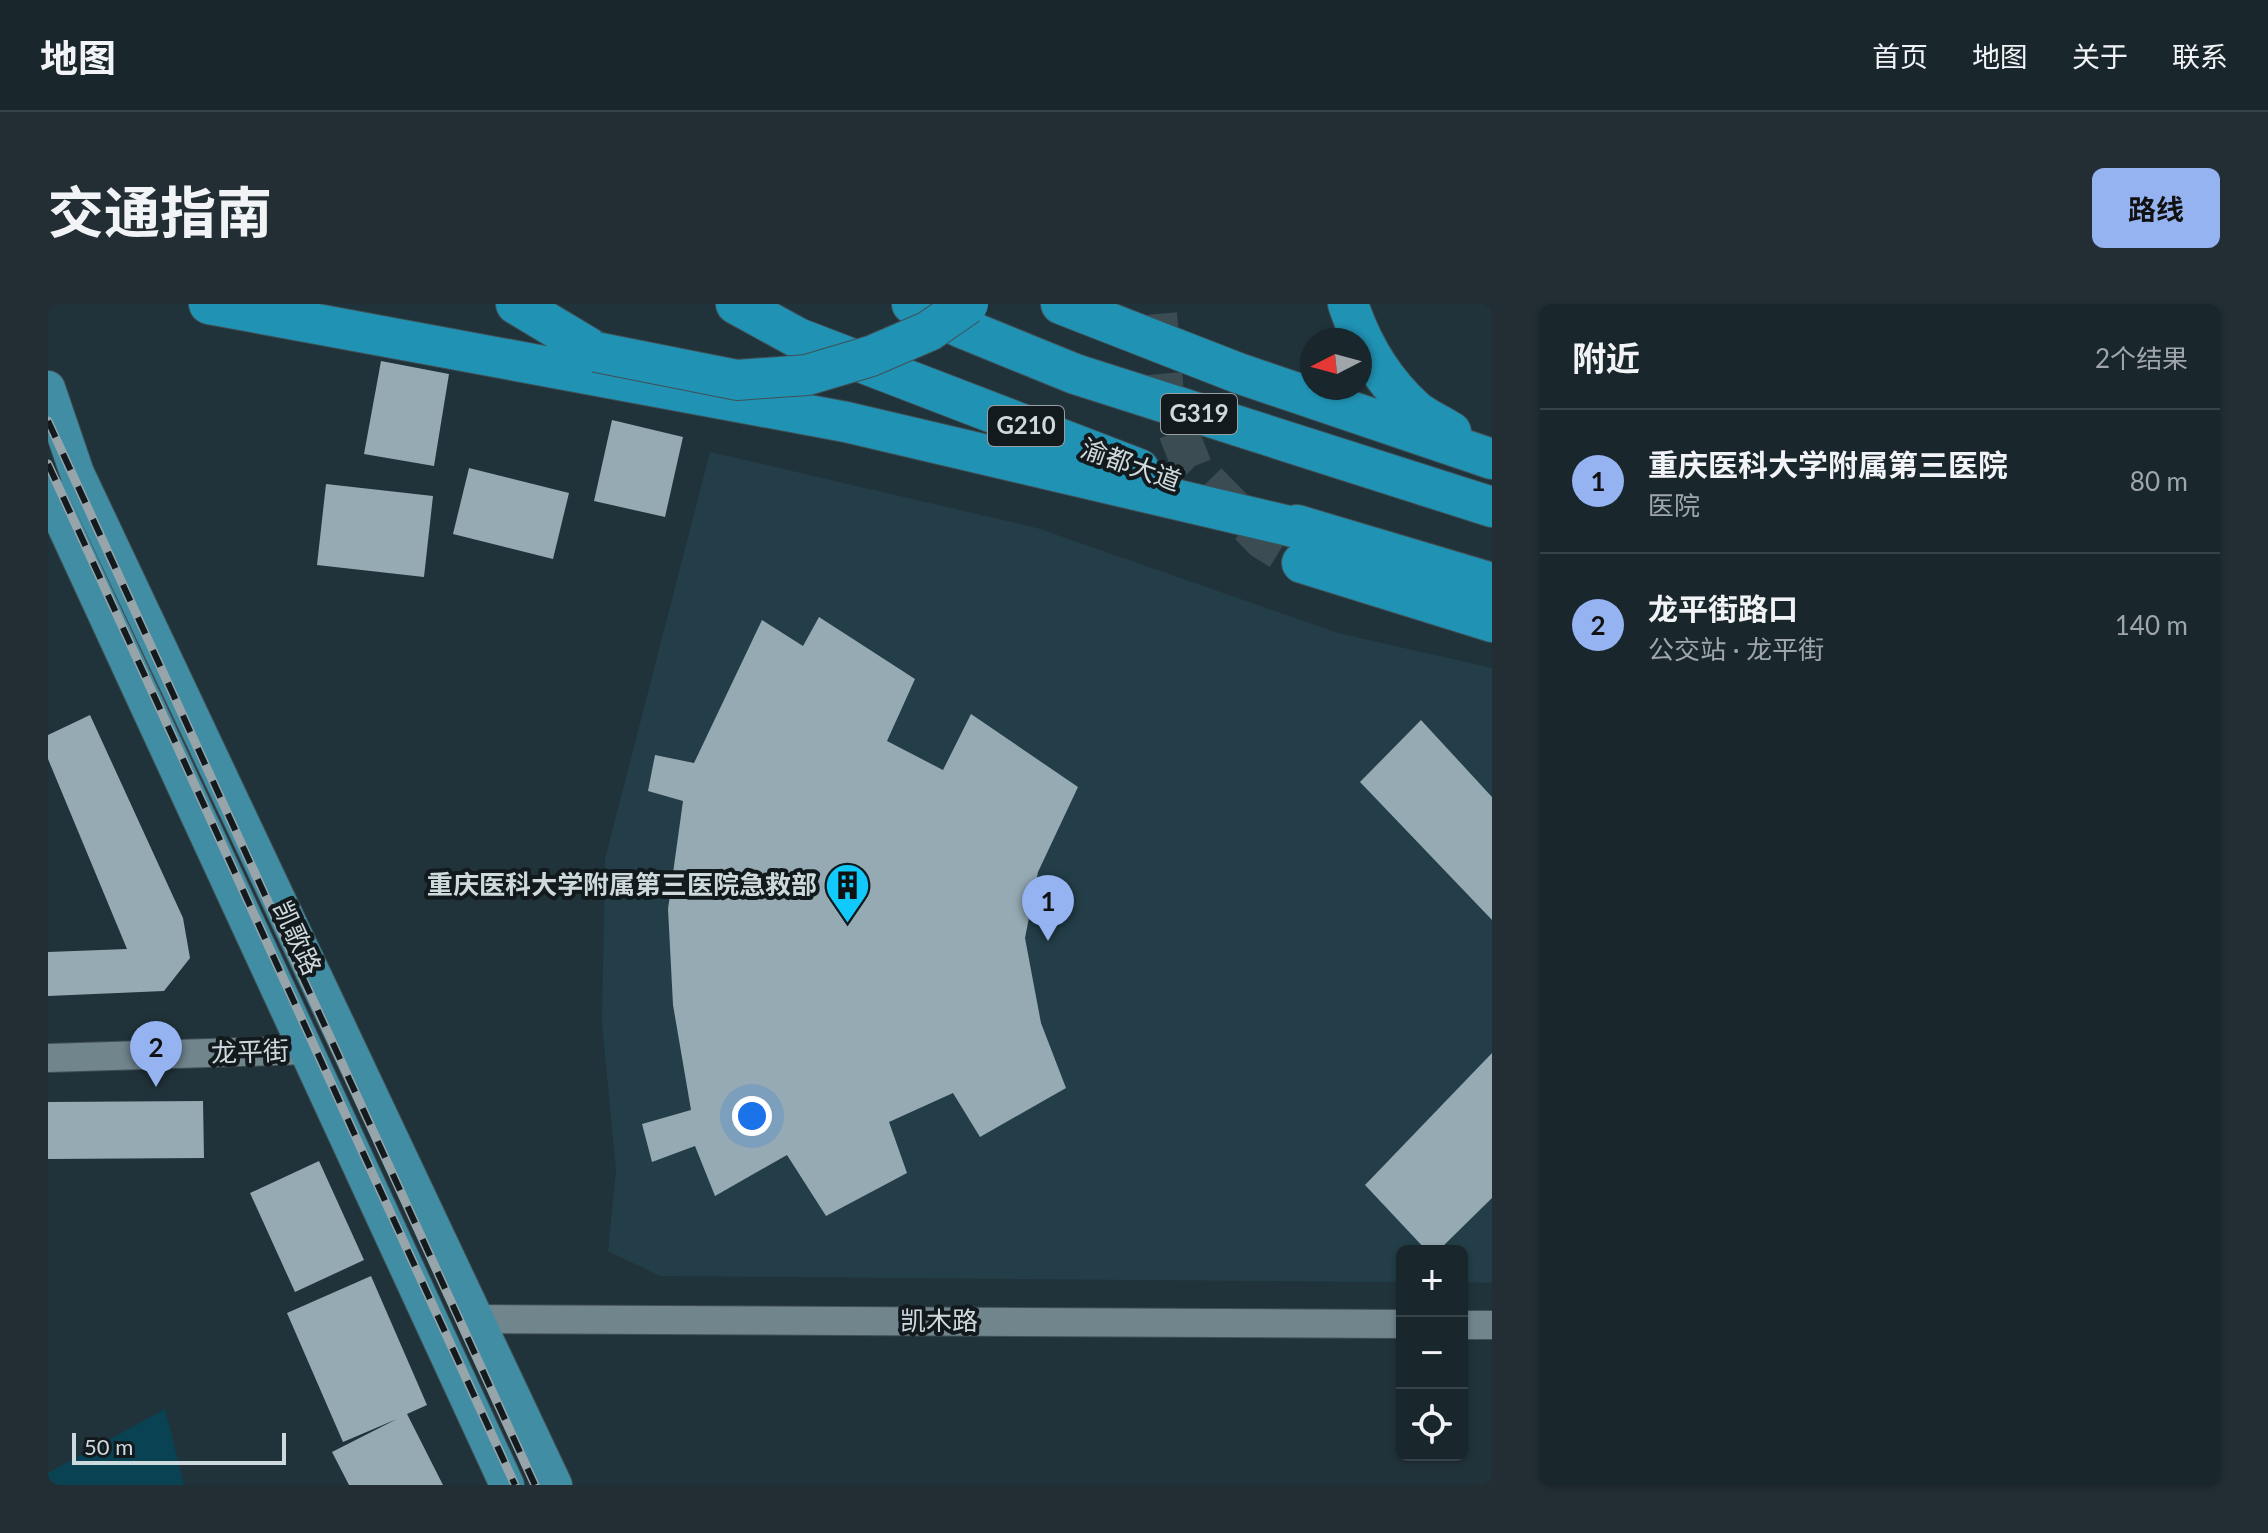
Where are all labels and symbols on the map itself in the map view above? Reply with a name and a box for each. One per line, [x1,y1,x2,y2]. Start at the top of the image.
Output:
north arrow [1300,328,1372,400]
road number: G319 [1161,394,1237,434]
road number: G210 [988,406,1064,446]
street label: 渝都大道 [1077,431,1186,497]
building icon: 重庆医科大学附属第三医院急救部 [824,861,872,924]
place label: 重庆医科大学附属第三医院急救部 [427,868,817,900]
pin: 1 [1022,875,1074,941]
street label: 凯歌路 [267,895,329,980]
pin: 2 [130,1021,182,1087]
street label: 龙平街 [210,1034,290,1068]
your location [732,1096,772,1136]
street label: 凯木路 [900,1304,978,1336]
scale bar [72,1429,286,1465]

